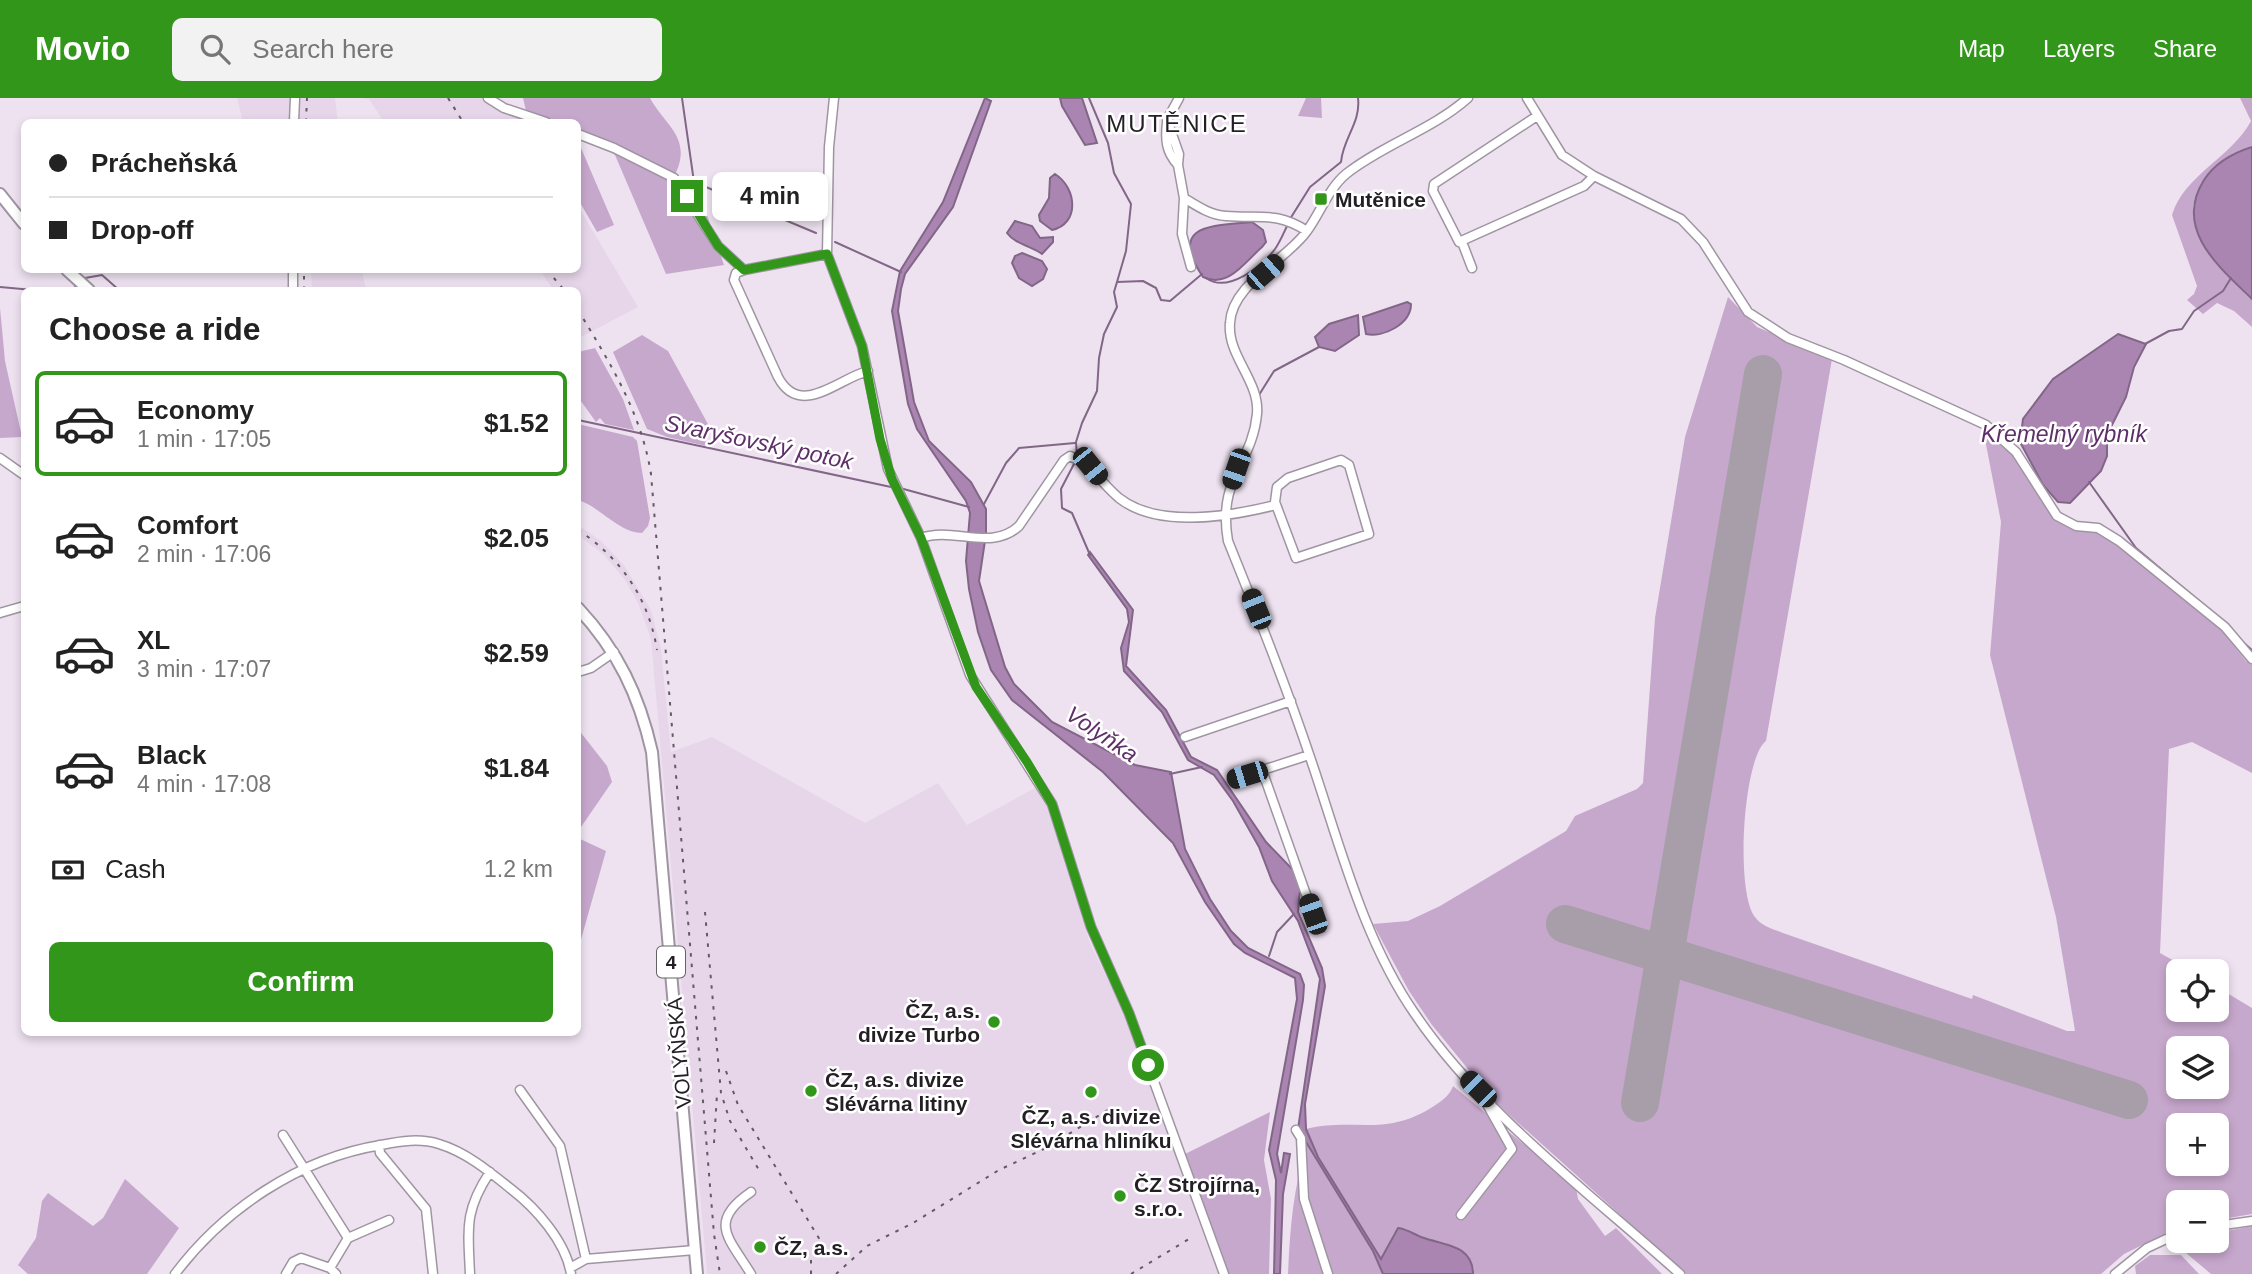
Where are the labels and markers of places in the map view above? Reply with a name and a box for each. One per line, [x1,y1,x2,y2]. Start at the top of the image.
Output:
place label: Mutěnice [1335,188,1426,211]
marker: Mutěnice [1313,191,1329,207]
place label: ČZ, a.s. divize Turbo [858,999,980,1046]
marker: ČZ, a.s. divize Turbo [986,1014,1002,1030]
place label: ČZ, a.s. divize Slévárna litiny [825,1068,968,1115]
marker: ČZ, a.s. divize Slévárna litiny [803,1083,819,1099]
marker: ČZ, a.s. divize Slévárna hliníku [1083,1084,1099,1100]
place label: ČZ, a.s. divize Slévárna hliníku [1010,1105,1172,1152]
place label: ČZ Strojírna, s.r.o. [1134,1173,1260,1220]
marker: ČZ Strojírna, s.r.o. [1112,1188,1128,1204]
place label: ČZ, a.s. [774,1236,849,1259]
marker: ČZ, a.s. [752,1239,768,1255]

